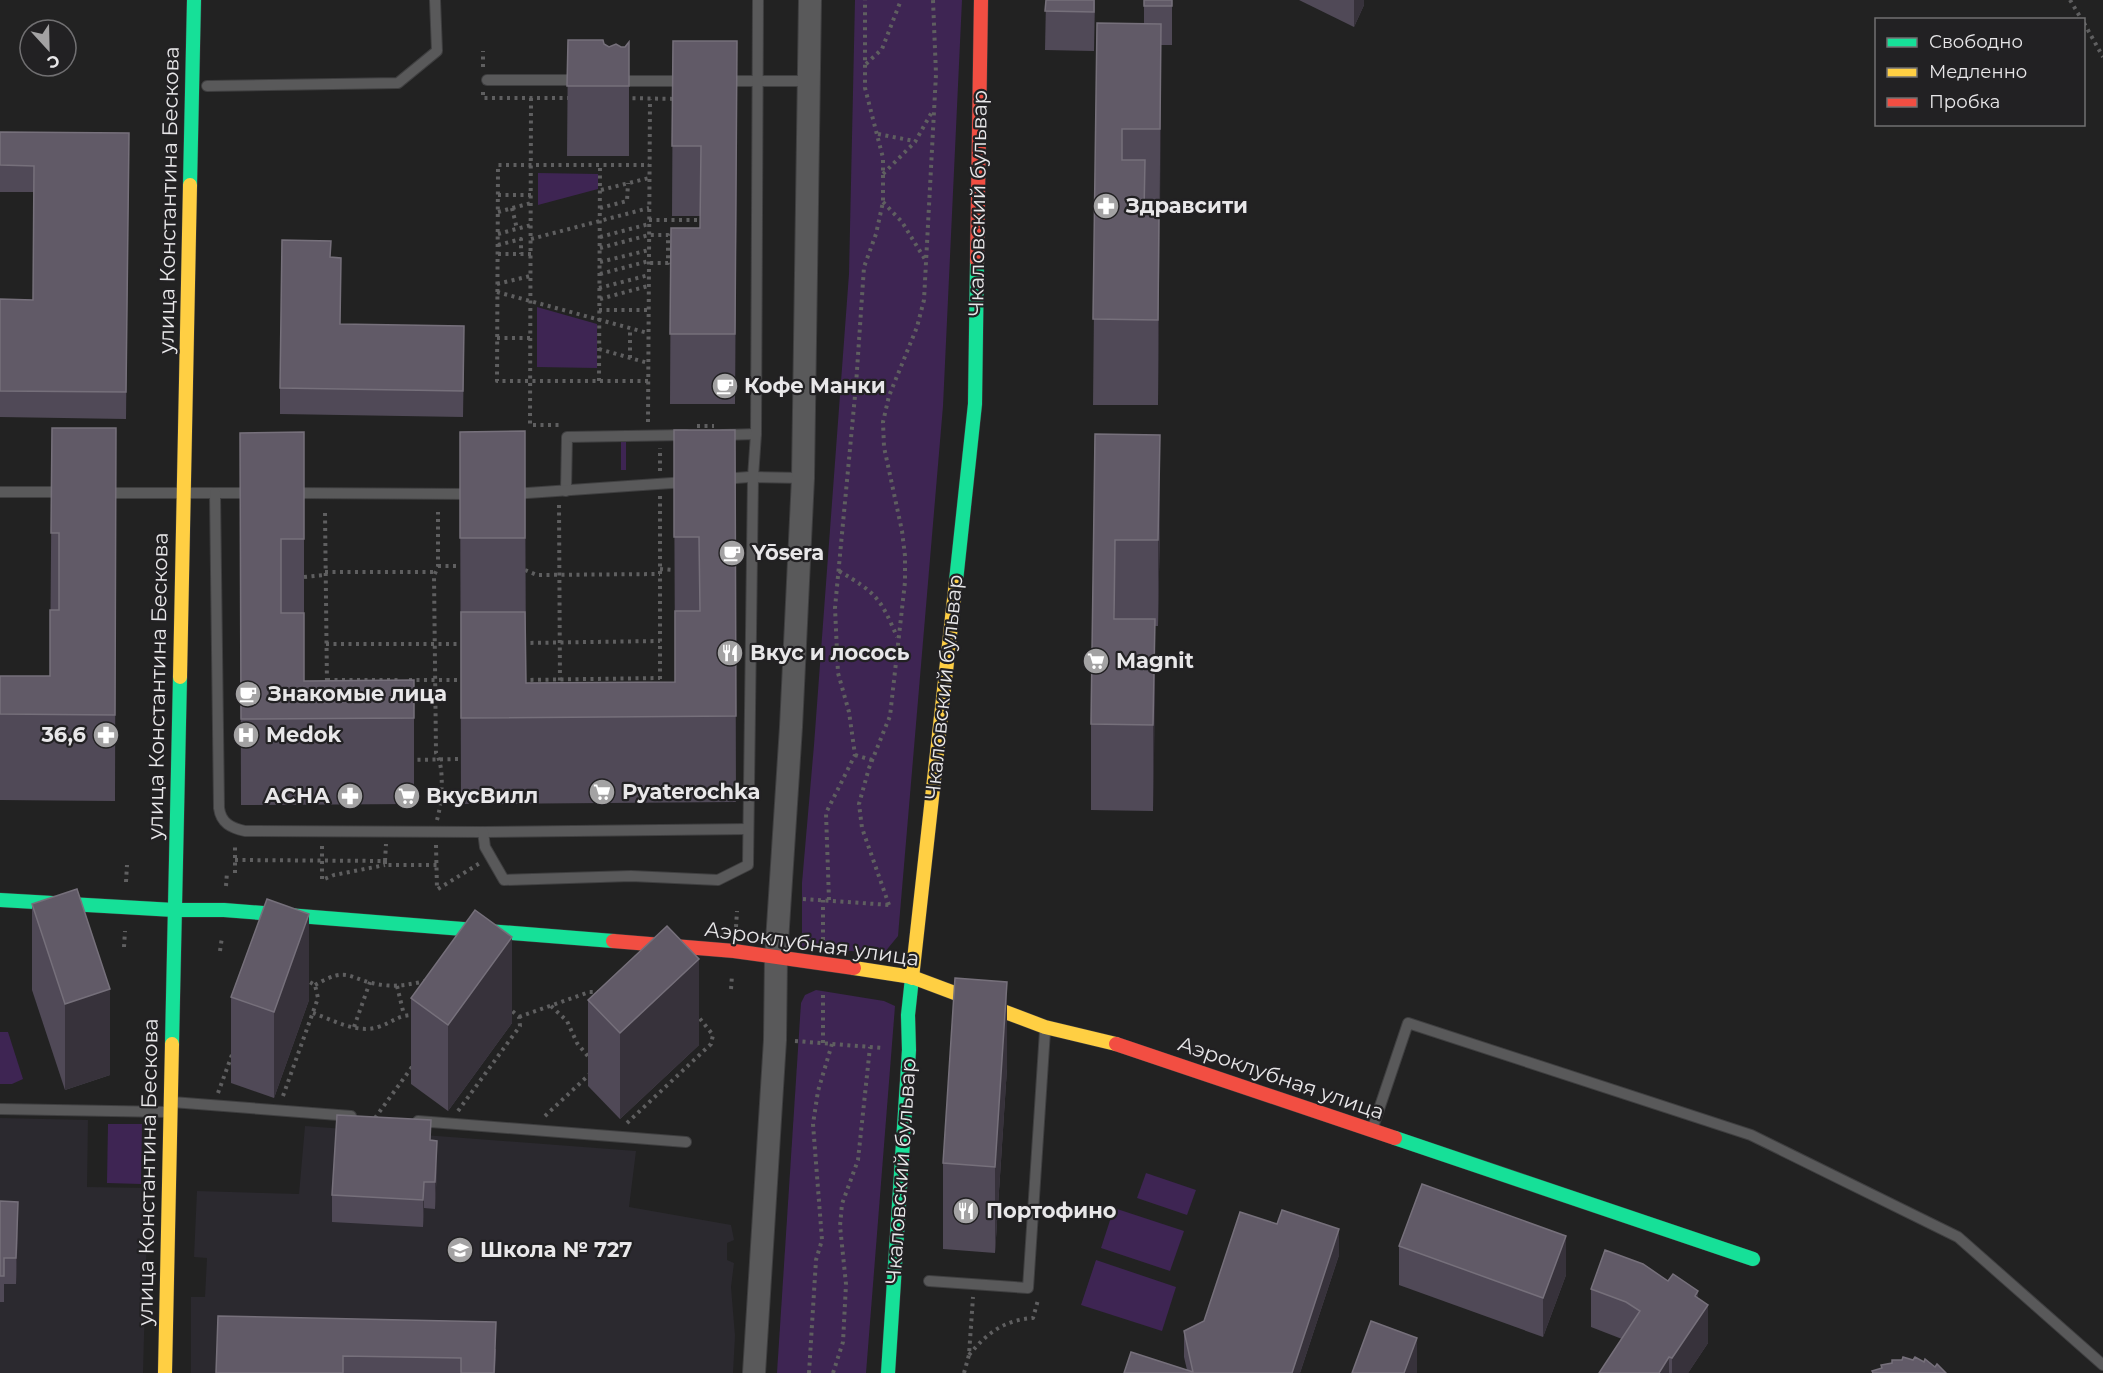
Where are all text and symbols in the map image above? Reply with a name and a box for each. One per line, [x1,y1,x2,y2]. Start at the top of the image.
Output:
north arrow [18,18,78,78]
legend [1875,18,2085,126]
text: Свободно [1929,31,2023,53]
street label: улица Константина Бескова [153,46,184,355]
text: С [44,50,62,73]
text: Медленно [1929,61,2027,83]
street label: Чкаловский бульвар [963,90,992,316]
text: Пробка [1929,91,2000,113]
pharmacy icon: Здравсити [1091,191,1121,221]
place label: Здравсити [1125,193,1248,218]
cafe icon: Кофе Манки [710,371,740,401]
place label: Кофе Манки [744,373,886,398]
street label: улица Константина Бескова [142,532,173,841]
cafe icon: Yōsera [717,538,747,568]
place label: Yōsera [751,540,824,565]
street label: Чкаловский бульвар [919,573,968,801]
restaurant icon: Вкус и лосось [715,638,745,668]
place label: Вкус и лосось [750,640,910,665]
supermarket icon: Magnit [1081,646,1111,676]
place label: Magnit [1116,648,1194,673]
cafe icon: Знакомые лица [233,679,263,709]
place label: Знакомые лица [267,681,447,706]
pharmacy icon: 36,6 [91,720,121,750]
hospital icon: Medok [231,720,261,750]
place label: 36,6 [40,722,86,747]
place label: Medok [266,722,342,747]
supermarket icon: Pyaterochka [587,777,617,807]
place label: Pyaterochka [622,779,760,804]
pharmacy icon: АСНА [335,781,365,811]
supermarket icon: ВкусВилл [392,781,422,811]
place label: АСНА [264,783,330,808]
place label: ВкусВилл [426,783,538,808]
street label: Аэроклубная улица [703,916,921,971]
street label: улица Константина Бескова [132,1018,163,1327]
street label: Аэроклубная улица [1175,1030,1388,1125]
street label: Чкаловский бульвар [880,1057,921,1285]
restaurant icon: Портофино [951,1196,981,1226]
place label: Портофино [986,1198,1117,1223]
school or university icon: Школа № 727 [445,1235,475,1265]
place label: Школа № 727 [480,1237,632,1262]

